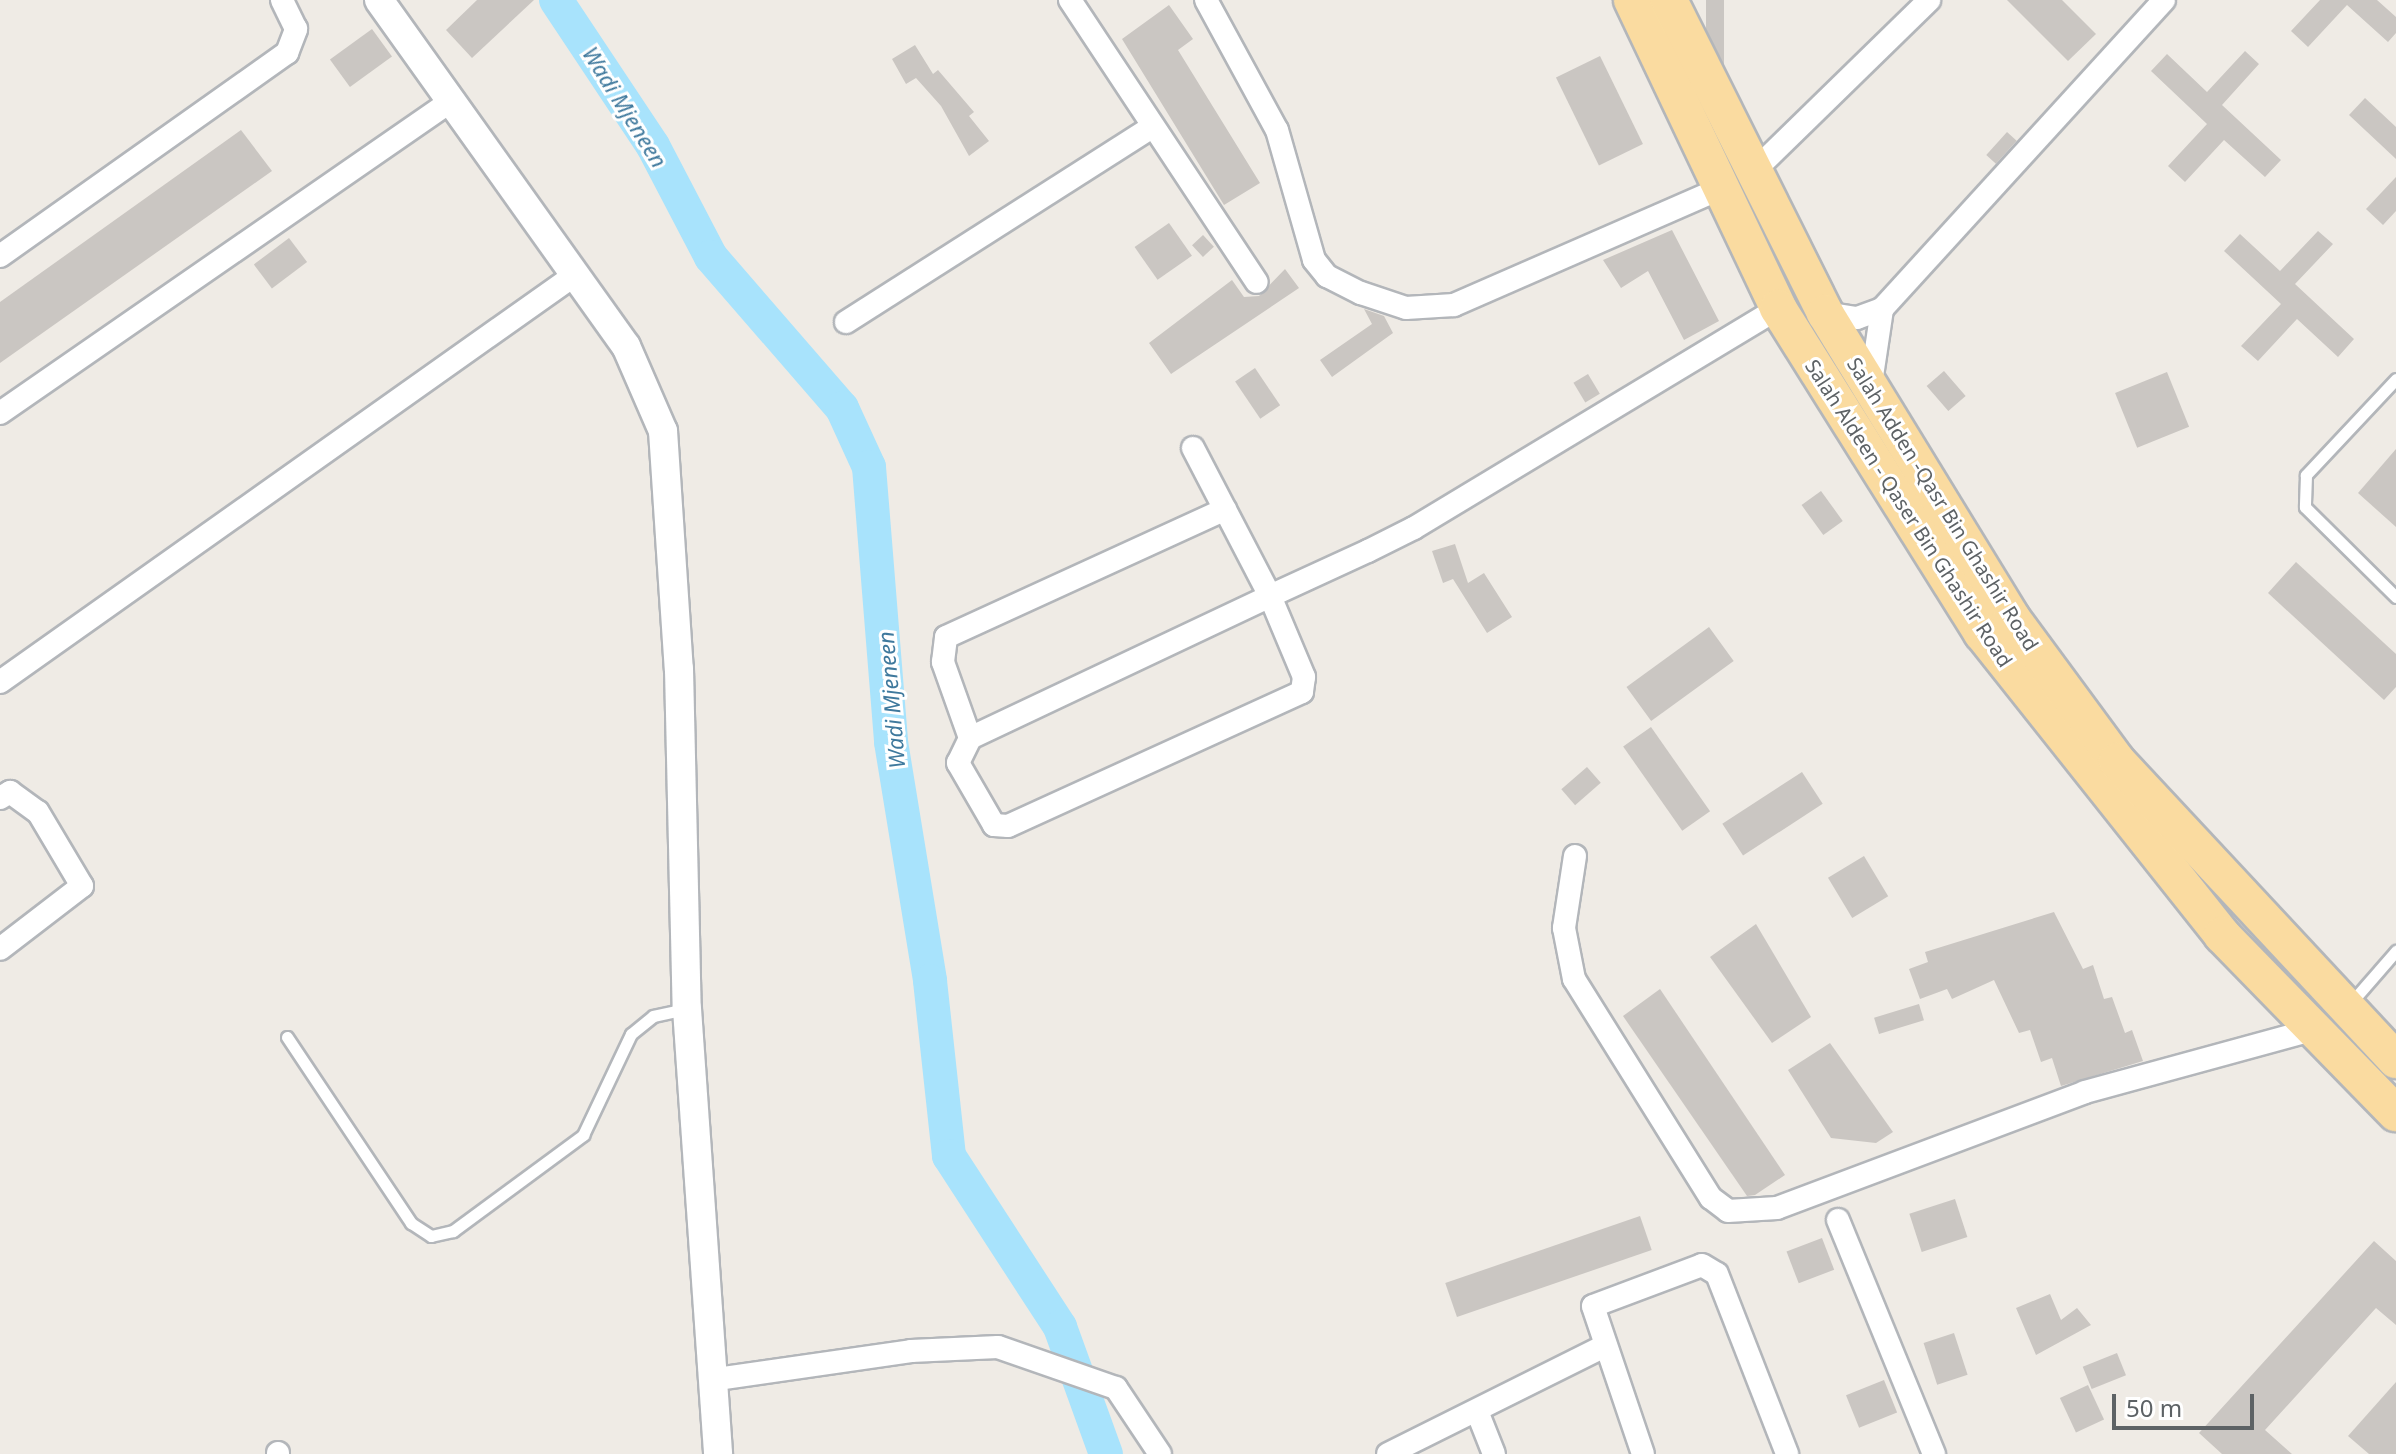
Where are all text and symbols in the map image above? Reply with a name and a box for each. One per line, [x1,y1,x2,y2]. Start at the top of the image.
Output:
water label: Wadi Mjeneen [577,42,673,172]
street label: Salah Adden -Qasr Bin Ghashir Road [1842,353,2044,655]
street label: Salah Aldeen - Qaser Bin Ghashir Road [1800,355,2018,671]
water label: Wadi Mjeneen [872,630,910,770]
scale bar [2116,1378,2258,1428]
text: 50 m [2126,1391,2182,1424]

